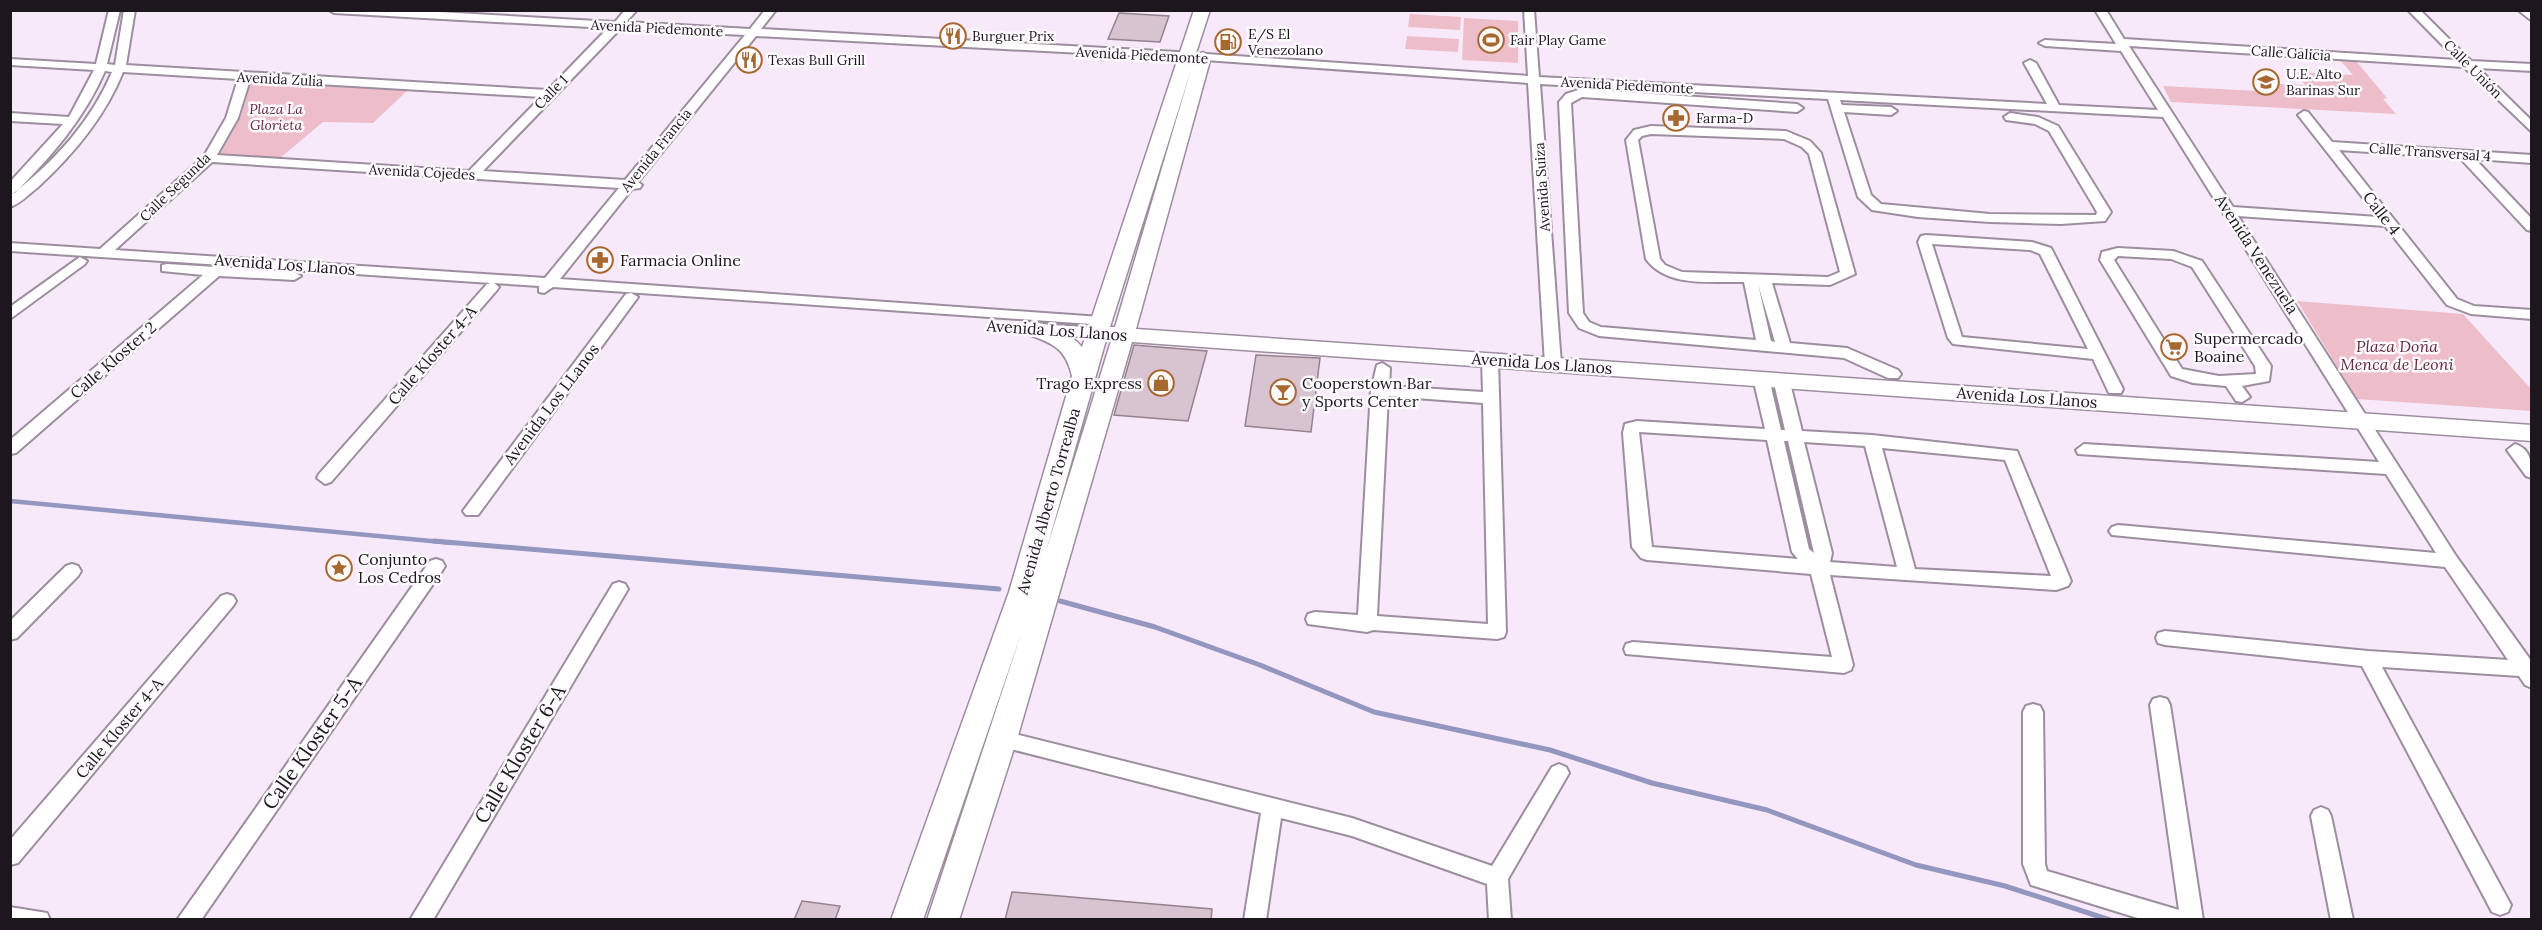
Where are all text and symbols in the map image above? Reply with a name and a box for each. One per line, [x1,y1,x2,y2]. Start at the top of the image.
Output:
street label: Avenida Piedemonte [589,15,724,40]
restaurant icon: Burguer Prix [938,21,968,51]
place label: E/S El Venezolano [1247,25,1323,59]
sports icon: Fair Play Game [1476,25,1506,55]
place label: Burguer Prix [972,27,1055,45]
fuel station icon: E/S El Venezolano [1213,27,1243,57]
place label: Fair Play Game [1510,31,1607,49]
street label: Calle Unión [2440,36,2506,102]
street label: Calle Galicia [2250,41,2332,65]
street label: Avenida Piedemonte [1074,42,1209,67]
restaurant icon: Texas Bull Grill [734,45,764,75]
place label: Texas Bull Grill [768,51,865,69]
place label: U.E. Alto Barinas Sur [2286,65,2360,99]
school or university icon: U.E. Alto Barinas Sur [2251,67,2281,97]
street label: Avenida Zulia [235,68,324,90]
street label: Calle 1 [530,71,572,113]
street label: Avenida Piedemonte [1559,72,1694,97]
park label: Plaza La Glorieta [249,100,303,134]
pharmacy icon: Farma-D [1661,103,1691,133]
street label: Avenida Francia [616,104,695,196]
place label: Farma-D [1696,109,1753,127]
street label: Calle Transversal 4 [2368,139,2492,165]
street label: Avenida Suiza [1530,142,1554,233]
street label: Calle Segunda [136,149,214,225]
street label: Avenida Cojedes [367,160,476,184]
street label: Calle 4 [2359,187,2405,239]
street label: Avenida Venezuela [2210,190,2303,318]
pharmacy icon: Farmacia Online [585,245,615,275]
street label: Avenida Los Llanos [213,249,356,279]
place label: Farmacia Online [620,250,741,270]
street label: Calle Kloster 4-A [383,300,481,409]
street label: Avenida Los Llanos [985,315,1128,345]
street label: Calle Kloster 2 [66,317,160,403]
place label: Supermercado Boaine [2194,328,2303,366]
supermarket icon: Supermercado Boaine [2159,332,2189,362]
park label: Plaza Doña Menca de Leoni [2340,336,2454,374]
street label: Avenida Los LLanos [498,340,603,469]
street label: Avenida Los Llanos [1470,348,1613,378]
shop icon: Trago Express [1146,368,1176,398]
place label: Trago Express [1036,373,1142,393]
place label: Cooperstown Bar y Sports Center [1302,373,1432,411]
bar icon: Cooperstown Bar y Sports Center [1268,377,1298,407]
street label: Avenida Los Llanos [1955,382,2098,412]
street label: Avenida Alberto Torrealba [1011,405,1084,598]
place label: Conjunto Los Cedros [358,549,441,587]
place icon: Conjunto Los Cedros [324,553,354,583]
street label: Calle Kloster 5-A [256,671,367,814]
street label: Calle Kloster 4-A [71,673,168,782]
street label: Calle Kloster 6-A [468,679,571,828]

